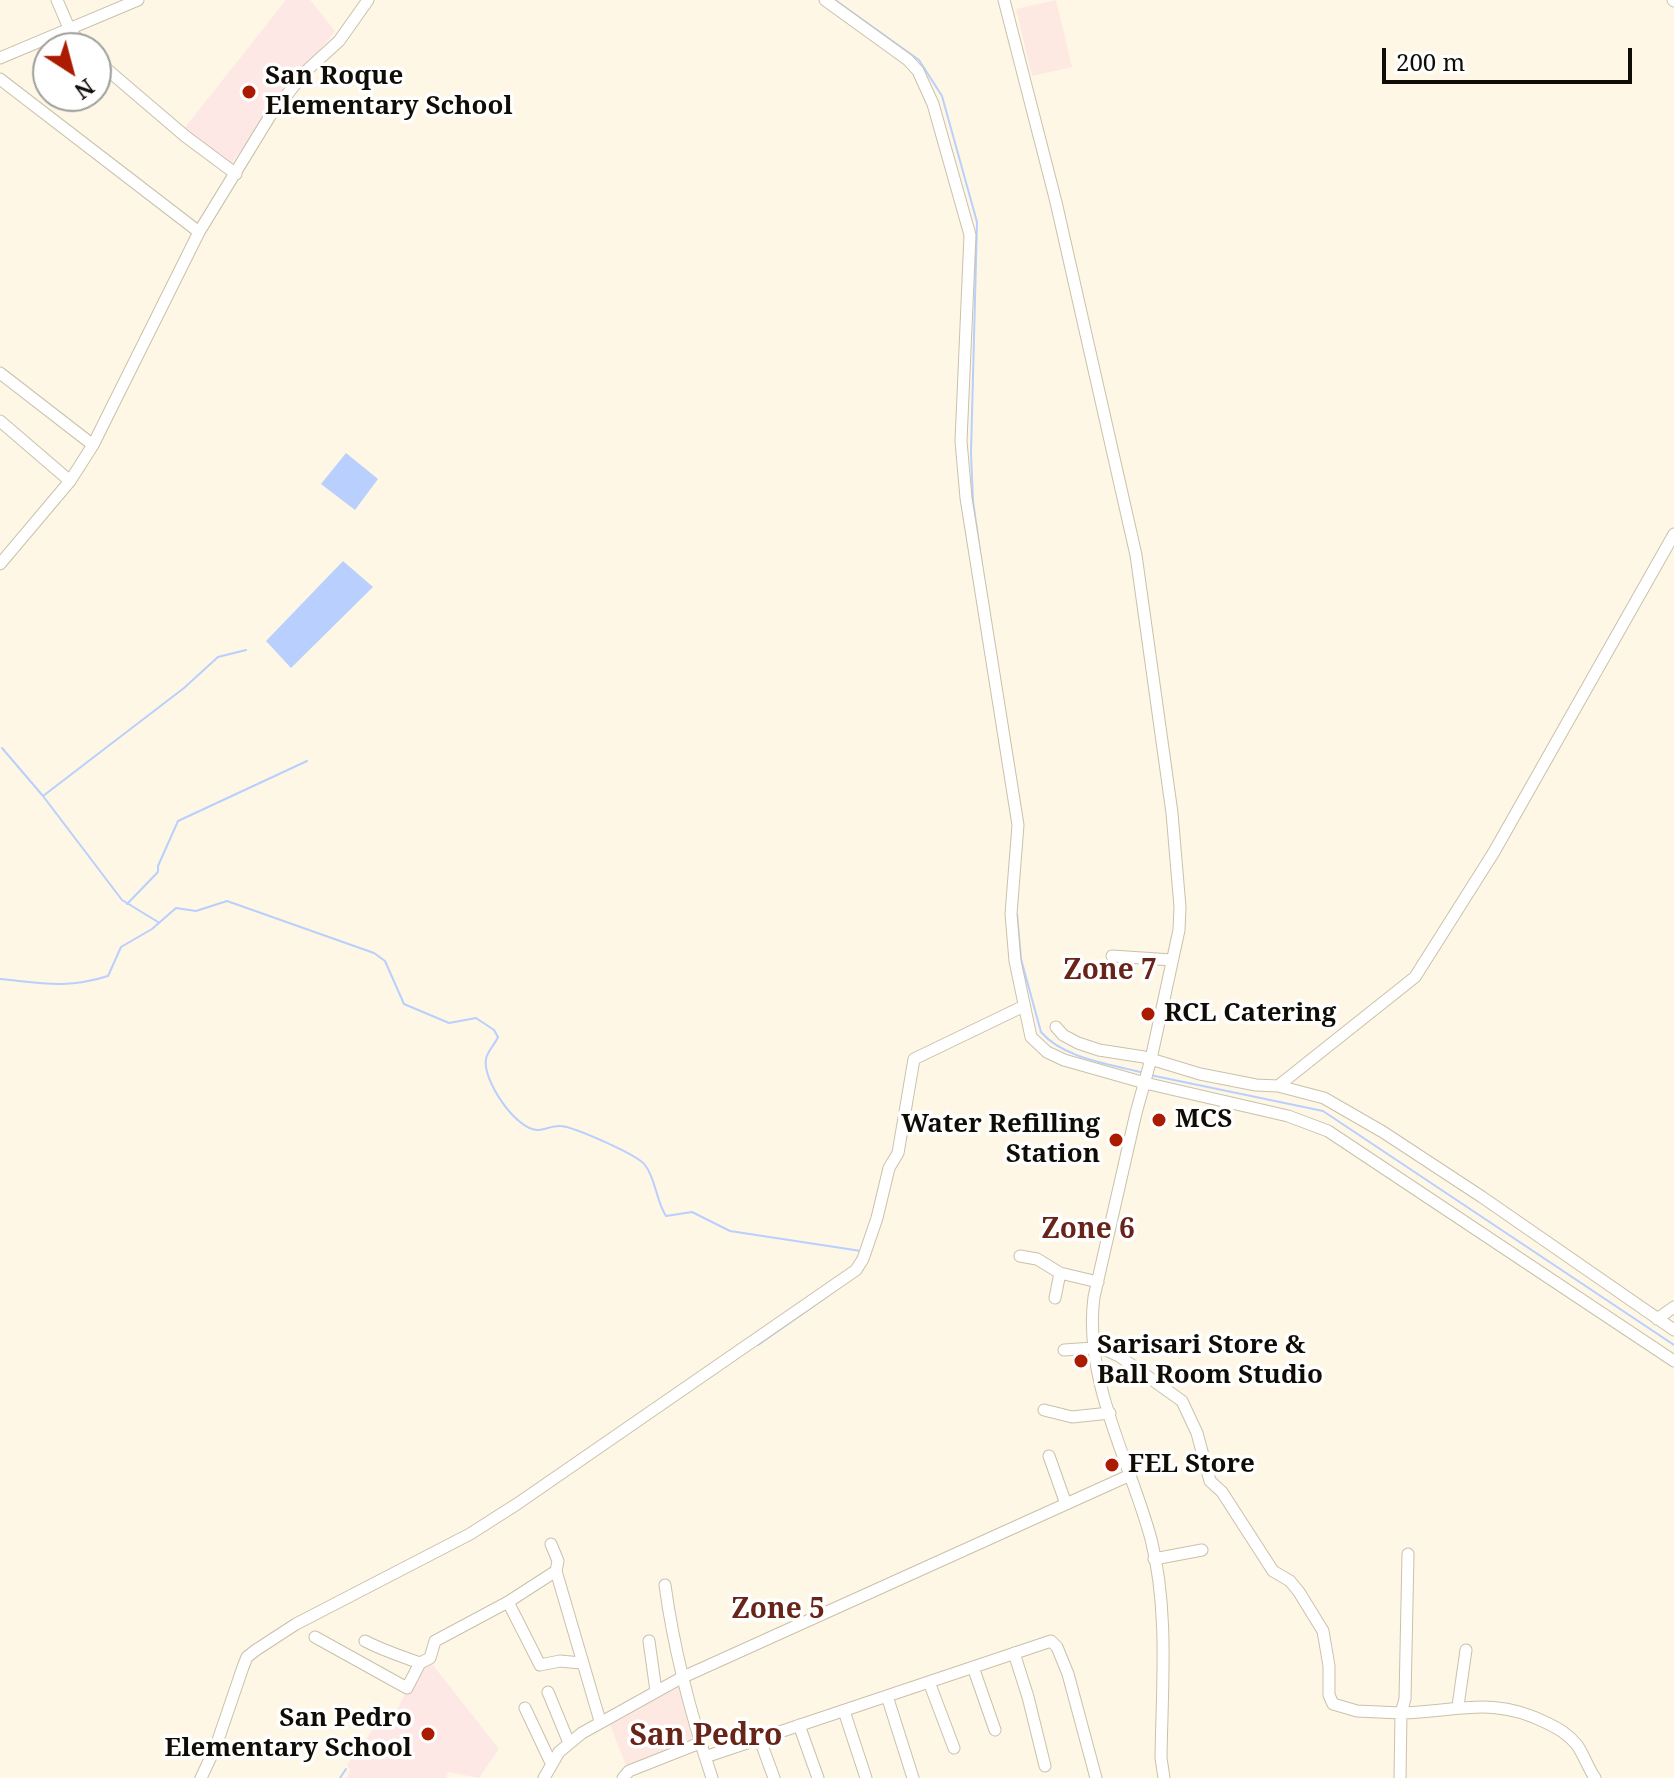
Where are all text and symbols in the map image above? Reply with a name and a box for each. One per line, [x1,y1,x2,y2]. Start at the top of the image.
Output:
north arrow [32,32,112,112]
scale bar [1386,32,1636,82]
text: 200 m [1396,45,1465,78]
place label: San Roque Elementary School [265,61,513,122]
text: N [69,73,101,107]
marker: San Roque Elementary School [240,83,258,101]
district label: Zone 7 [1063,954,1157,988]
place label: RCL Catering [1164,998,1336,1030]
marker: RCL Catering [1139,1005,1157,1023]
place label: MCS [1175,1104,1232,1136]
place label: Water Refilling Station [901,1109,1100,1170]
marker: MCS [1150,1111,1168,1129]
marker: Water Refilling Station [1107,1131,1125,1149]
district label: Zone 6 [1041,1213,1135,1247]
place label: Sarisari Store & Ball Room Studio [1097,1330,1323,1392]
marker: Sarisari Store & Ball Room Studio [1072,1352,1090,1370]
place label: FEL Store [1128,1449,1255,1481]
marker: FEL Store [1103,1456,1121,1474]
district label: Zone 5 [731,1593,825,1627]
place label: San Pedro Elementary School [164,1703,412,1764]
district label: San Pedro [629,1718,783,1754]
marker: San Pedro Elementary School [419,1725,437,1743]

